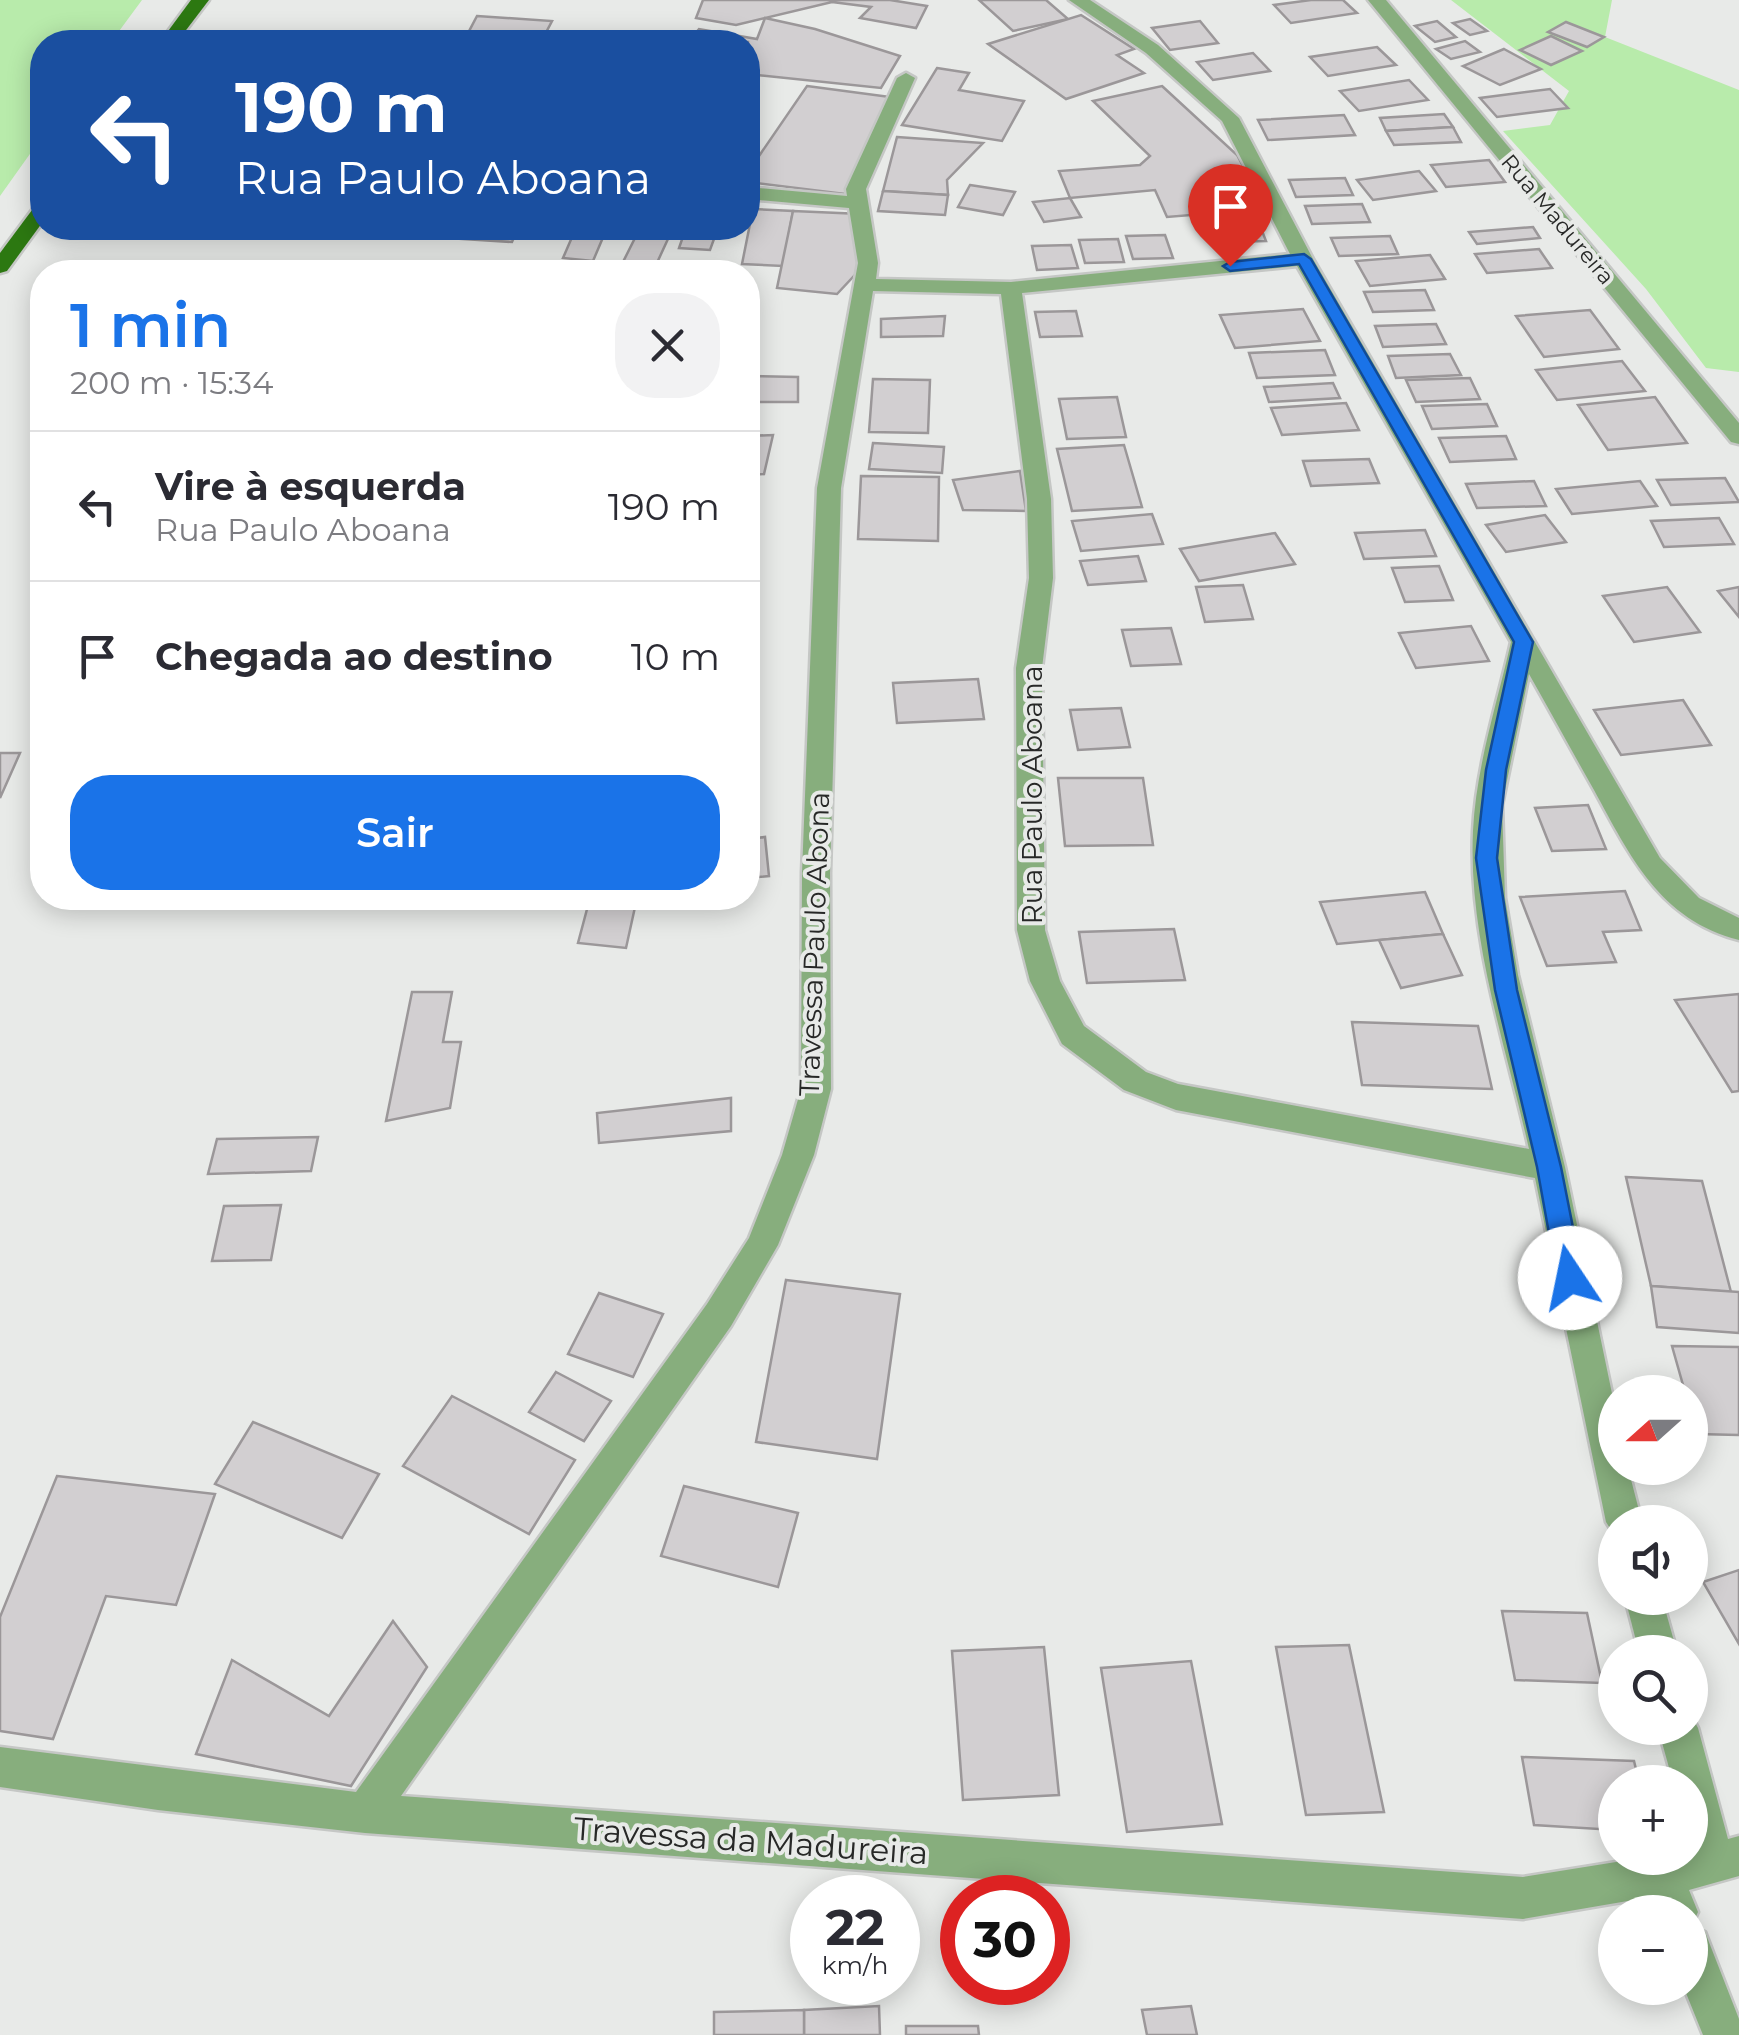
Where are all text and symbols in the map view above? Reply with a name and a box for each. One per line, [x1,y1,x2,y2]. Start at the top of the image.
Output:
text: 190 m [235,64,448,150]
icon: left [70,70,200,200]
street label: Rua Madureira [1495,149,1620,290]
text: Rua Paulo Aboana [235,150,651,205]
pin [1188,164,1273,267]
icon: arrive [1203,179,1258,234]
text: 1 min [70,289,231,362]
button: close [615,293,720,398]
text: 200 m · 15:34 [70,363,273,402]
text: Vire à esquerda [155,463,466,510]
icon: left [70,479,125,534]
text: 190 m [608,483,720,530]
text: Rua Paulo Aboana [155,510,451,549]
icon: arrive [70,629,125,684]
text: Chegada ao destino [155,633,553,680]
text: 10 m [631,633,720,680]
street label: Rua Paulo Aboana [1015,666,1049,924]
button: Sair [70,775,720,890]
street label: Travessa Paulo Abona [792,791,836,1097]
position arrow [1518,1226,1622,1330]
north arrow [1598,1375,1708,1485]
map controls [1598,1375,1708,2005]
button: sound [1598,1505,1708,1615]
button: search [1598,1635,1708,1745]
button: + [1598,1765,1708,1875]
street label: Travessa da Madureira [573,1809,930,1872]
speed limit sign: 30 [940,1875,1070,2005]
button: − [1598,1895,1708,2005]
text: 22 [826,1897,885,1958]
text: km/h [822,1950,888,1980]

